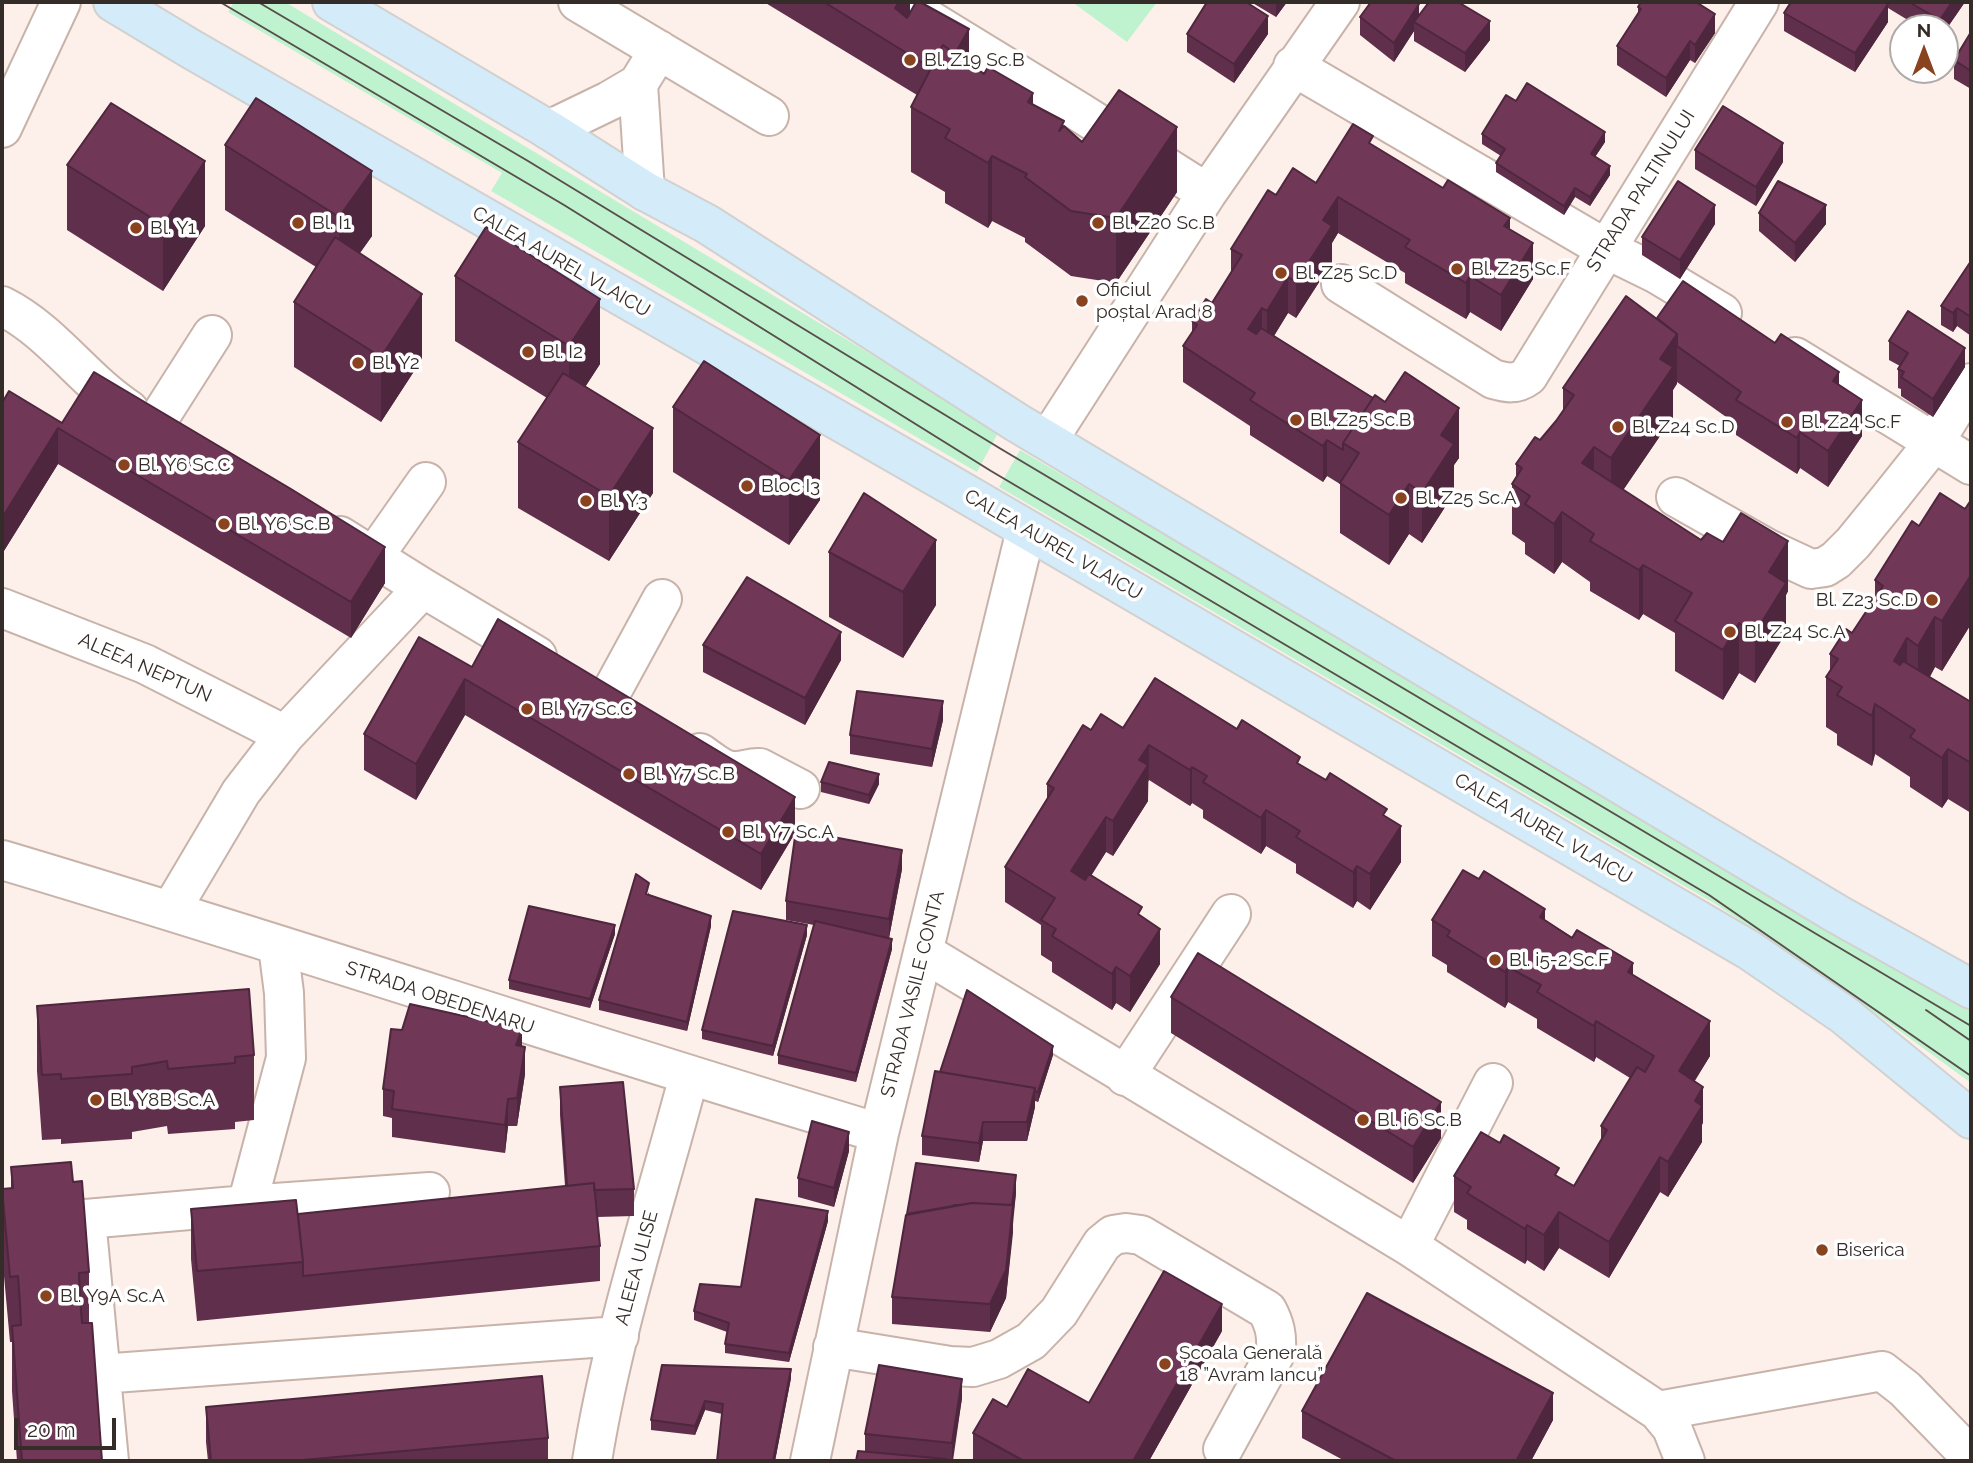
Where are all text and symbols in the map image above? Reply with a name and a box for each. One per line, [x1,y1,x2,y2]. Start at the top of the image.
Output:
north arrow [1889,14,1959,84]
text: N [1917,19,1931,41]
place label: Bl. Z19 Sc.B [924,49,1025,71]
marker: Bl. Z19 Sc.B [902,52,918,68]
street label: STRADA PALTINULUI [1582,106,1700,276]
street label: CALEA AUREL VLAICU [468,202,654,322]
place label: Bl. I1 [312,212,351,234]
place label: Bl. Z20 Sc.B [1112,212,1215,234]
marker: Bl. I1 [290,215,306,231]
marker: Bl. Z20 Sc.B [1090,215,1106,231]
place label: Bl. Y1 [150,217,196,239]
marker: Bl. Y1 [128,220,144,236]
place label: Bl. Z25 Sc.F [1471,258,1571,280]
marker: Bl. Z25 Sc.F [1449,261,1465,277]
place label: Bl. Z25 Sc.D [1295,262,1397,284]
marker: Bl. Z25 Sc.D [1273,265,1289,281]
place label: Oficiul poștal Arad 8 [1096,279,1213,323]
marker: Oficiul poștal Arad 8 [1074,293,1090,309]
place label: Bl. I2 [542,341,583,363]
marker: Bl. I2 [520,344,536,360]
place label: Bl. Y2 [372,352,420,374]
marker: Bl. Y2 [350,355,366,371]
place label: Bl. Z25 Sc.B [1310,409,1412,431]
place label: Bl. Z24 Sc.F [1801,411,1901,433]
marker: Bl. Z25 Sc.B [1288,412,1304,428]
marker: Bl. Z24 Sc.F [1779,414,1795,430]
place label: Bl. Z24 Sc.D [1632,416,1734,438]
marker: Bl. Z24 Sc.D [1610,419,1626,435]
place label: Bl. Y6 Sc.C [138,454,231,476]
marker: Bl. Y6 Sc.C [116,457,132,473]
place label: Bloc I3 [761,475,820,497]
marker: Bloc I3 [739,478,755,494]
street label: CALEA AUREL VLAICU [960,485,1146,605]
place label: Bl. Z25 Sc.A [1415,487,1517,509]
place label: Bl. Y3 [600,490,648,512]
marker: Bl. Z25 Sc.A [1393,490,1409,506]
marker: Bl. Y3 [578,493,594,509]
place label: Bl. Y6 Sc.B [238,513,330,535]
marker: Bl. Y6 Sc.B [216,516,232,532]
place label: Bl. Z23 Sc.D [1816,589,1918,611]
marker: Bl. Z23 Sc.D [1924,592,1940,608]
place label: Bl. Z24 Sc.A [1744,621,1846,643]
marker: Bl. Z24 Sc.A [1722,624,1738,640]
street label: ALEEA NEPTUN [75,628,215,708]
place label: Bl. Y7 Sc.C [541,698,633,720]
marker: Bl. Y7 Sc.C [519,701,535,717]
place label: Bl. Y7 Sc.B [643,763,735,785]
marker: Bl. Y7 Sc.B [621,766,637,782]
street label: CALEA AUREL VLAICU [1450,769,1636,889]
place label: Bl. Y7 Sc.A [742,821,834,843]
marker: Bl. Y7 Sc.A [720,824,736,840]
street label: STRADA VASILE CONTA [876,888,950,1100]
place label: Bl. i5-2 Sc.F [1509,949,1609,971]
marker: Bl. i5-2 Sc.F [1487,952,1503,968]
street label: STRADA OBEDENARU [343,957,537,1039]
place label: Bl. Y8B Sc.A [110,1089,215,1111]
marker: Bl. Y8B Sc.A [88,1092,104,1108]
place label: Bl. i6 Sc.B [1377,1109,1462,1131]
marker: Bl. i6 Sc.B [1355,1112,1371,1128]
street label: ALEEA ULISE [611,1208,663,1328]
place label: Biserica [1836,1239,1905,1261]
marker: Biserica [1814,1242,1830,1258]
place label: Bl. Y9A Sc.A [60,1285,165,1307]
marker: Bl. Y9A Sc.A [38,1288,54,1304]
place label: Școala Generală 18 ”Avram Iancu” [1179,1342,1323,1386]
marker: Școala Generală 18 ”Avram Iancu” [1157,1356,1173,1372]
scale bar [18,1404,119,1448]
text: 20 m [27,1417,75,1442]

